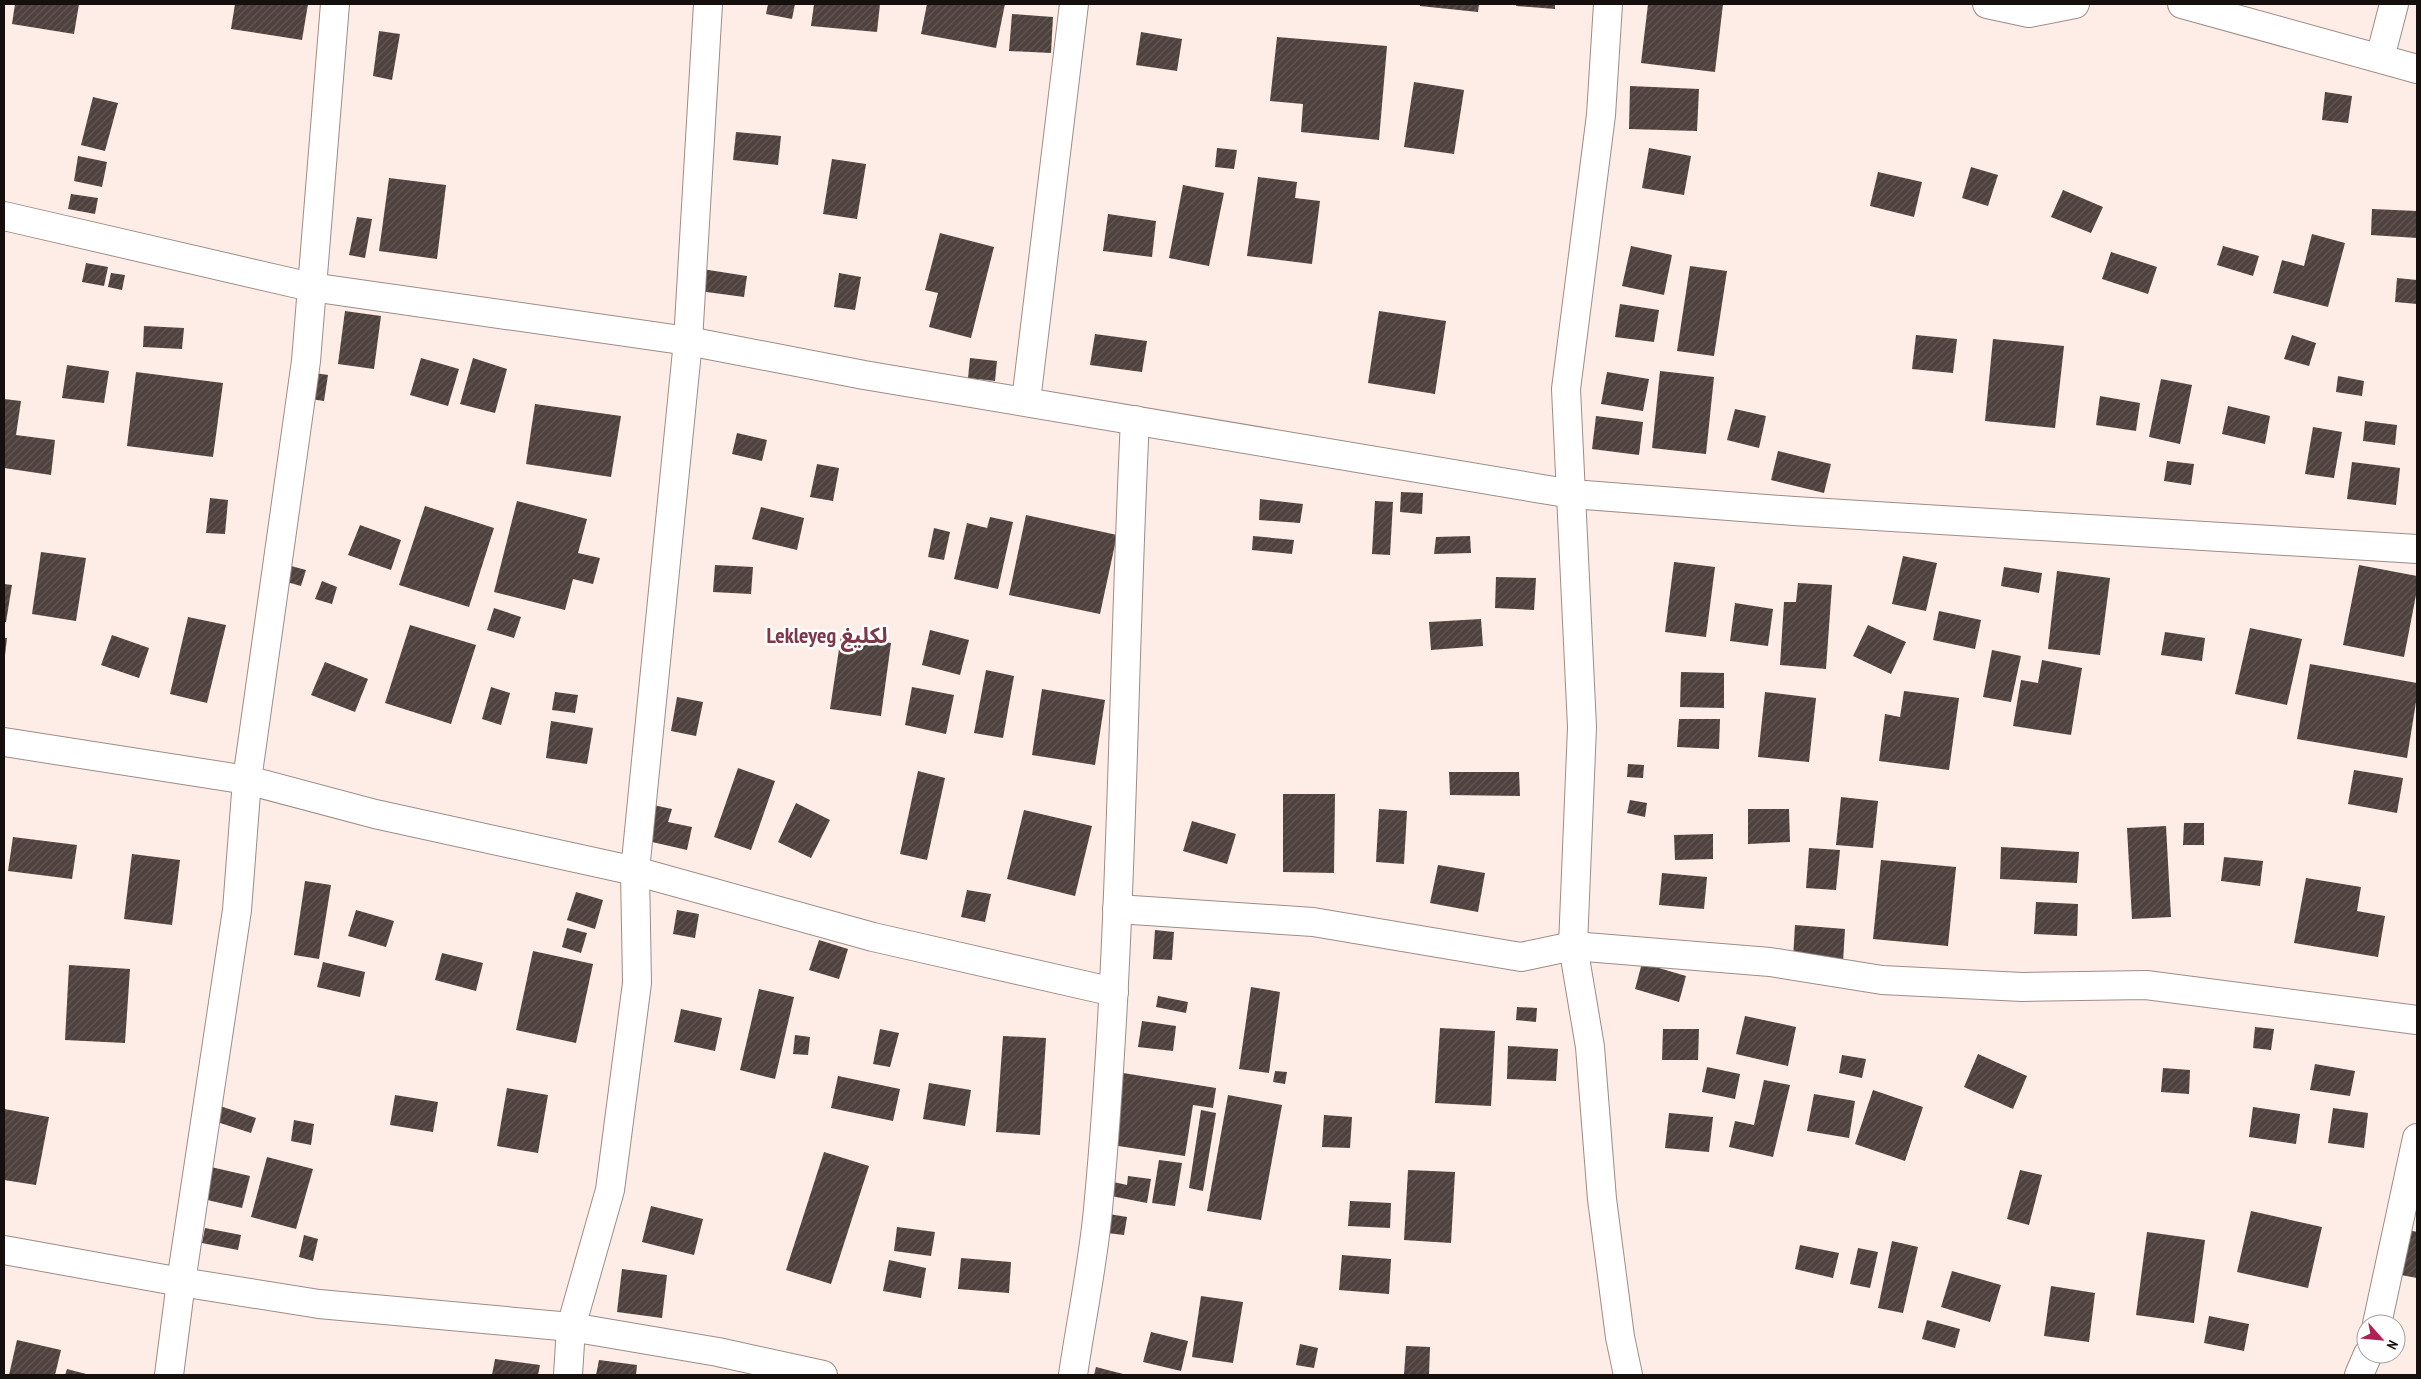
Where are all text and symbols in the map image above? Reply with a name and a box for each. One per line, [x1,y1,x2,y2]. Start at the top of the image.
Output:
district label: Lekleyeg لكليغ [767,621,887,652]
north arrow [2356,1314,2406,1364]
text: N [2383,1337,2402,1352]

